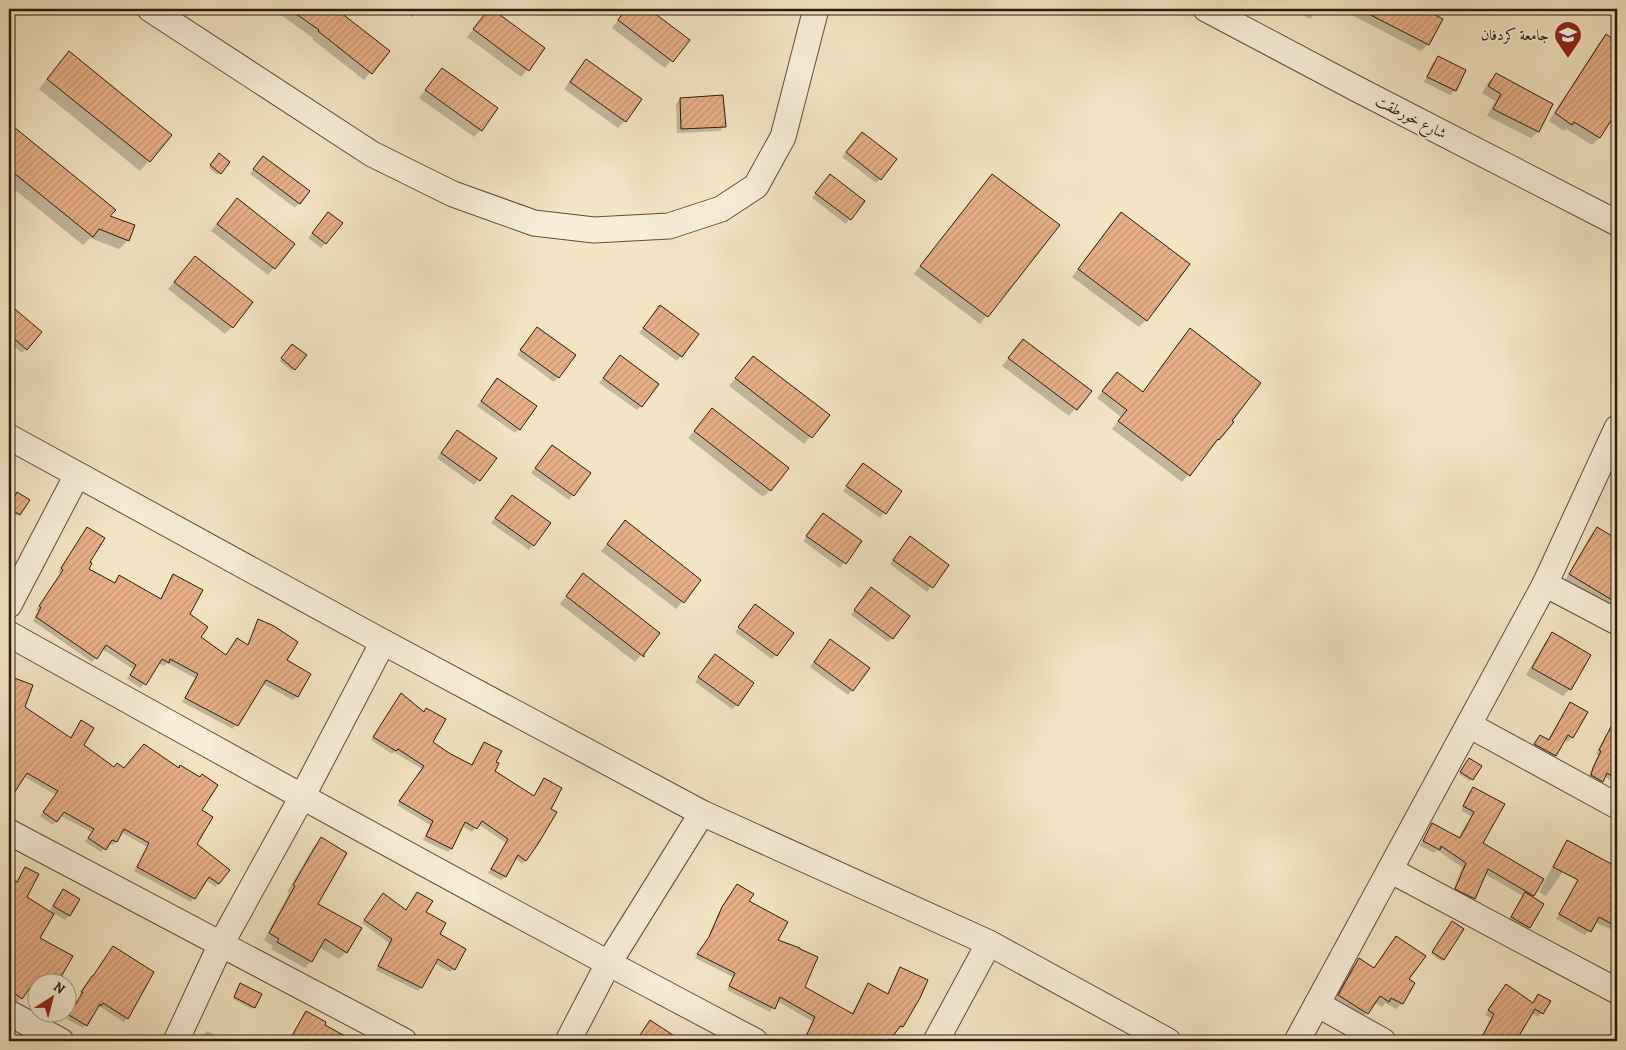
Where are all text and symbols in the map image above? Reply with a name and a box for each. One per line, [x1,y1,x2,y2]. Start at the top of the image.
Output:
school or university icon: جامعة كردفان [1553,20,1583,59]
place label: جامعة كردفان [1481,25,1549,45]
street label: شارع خورطقت [1371,91,1450,146]
north arrow [28,972,78,1022]
text: N [50,977,69,999]

